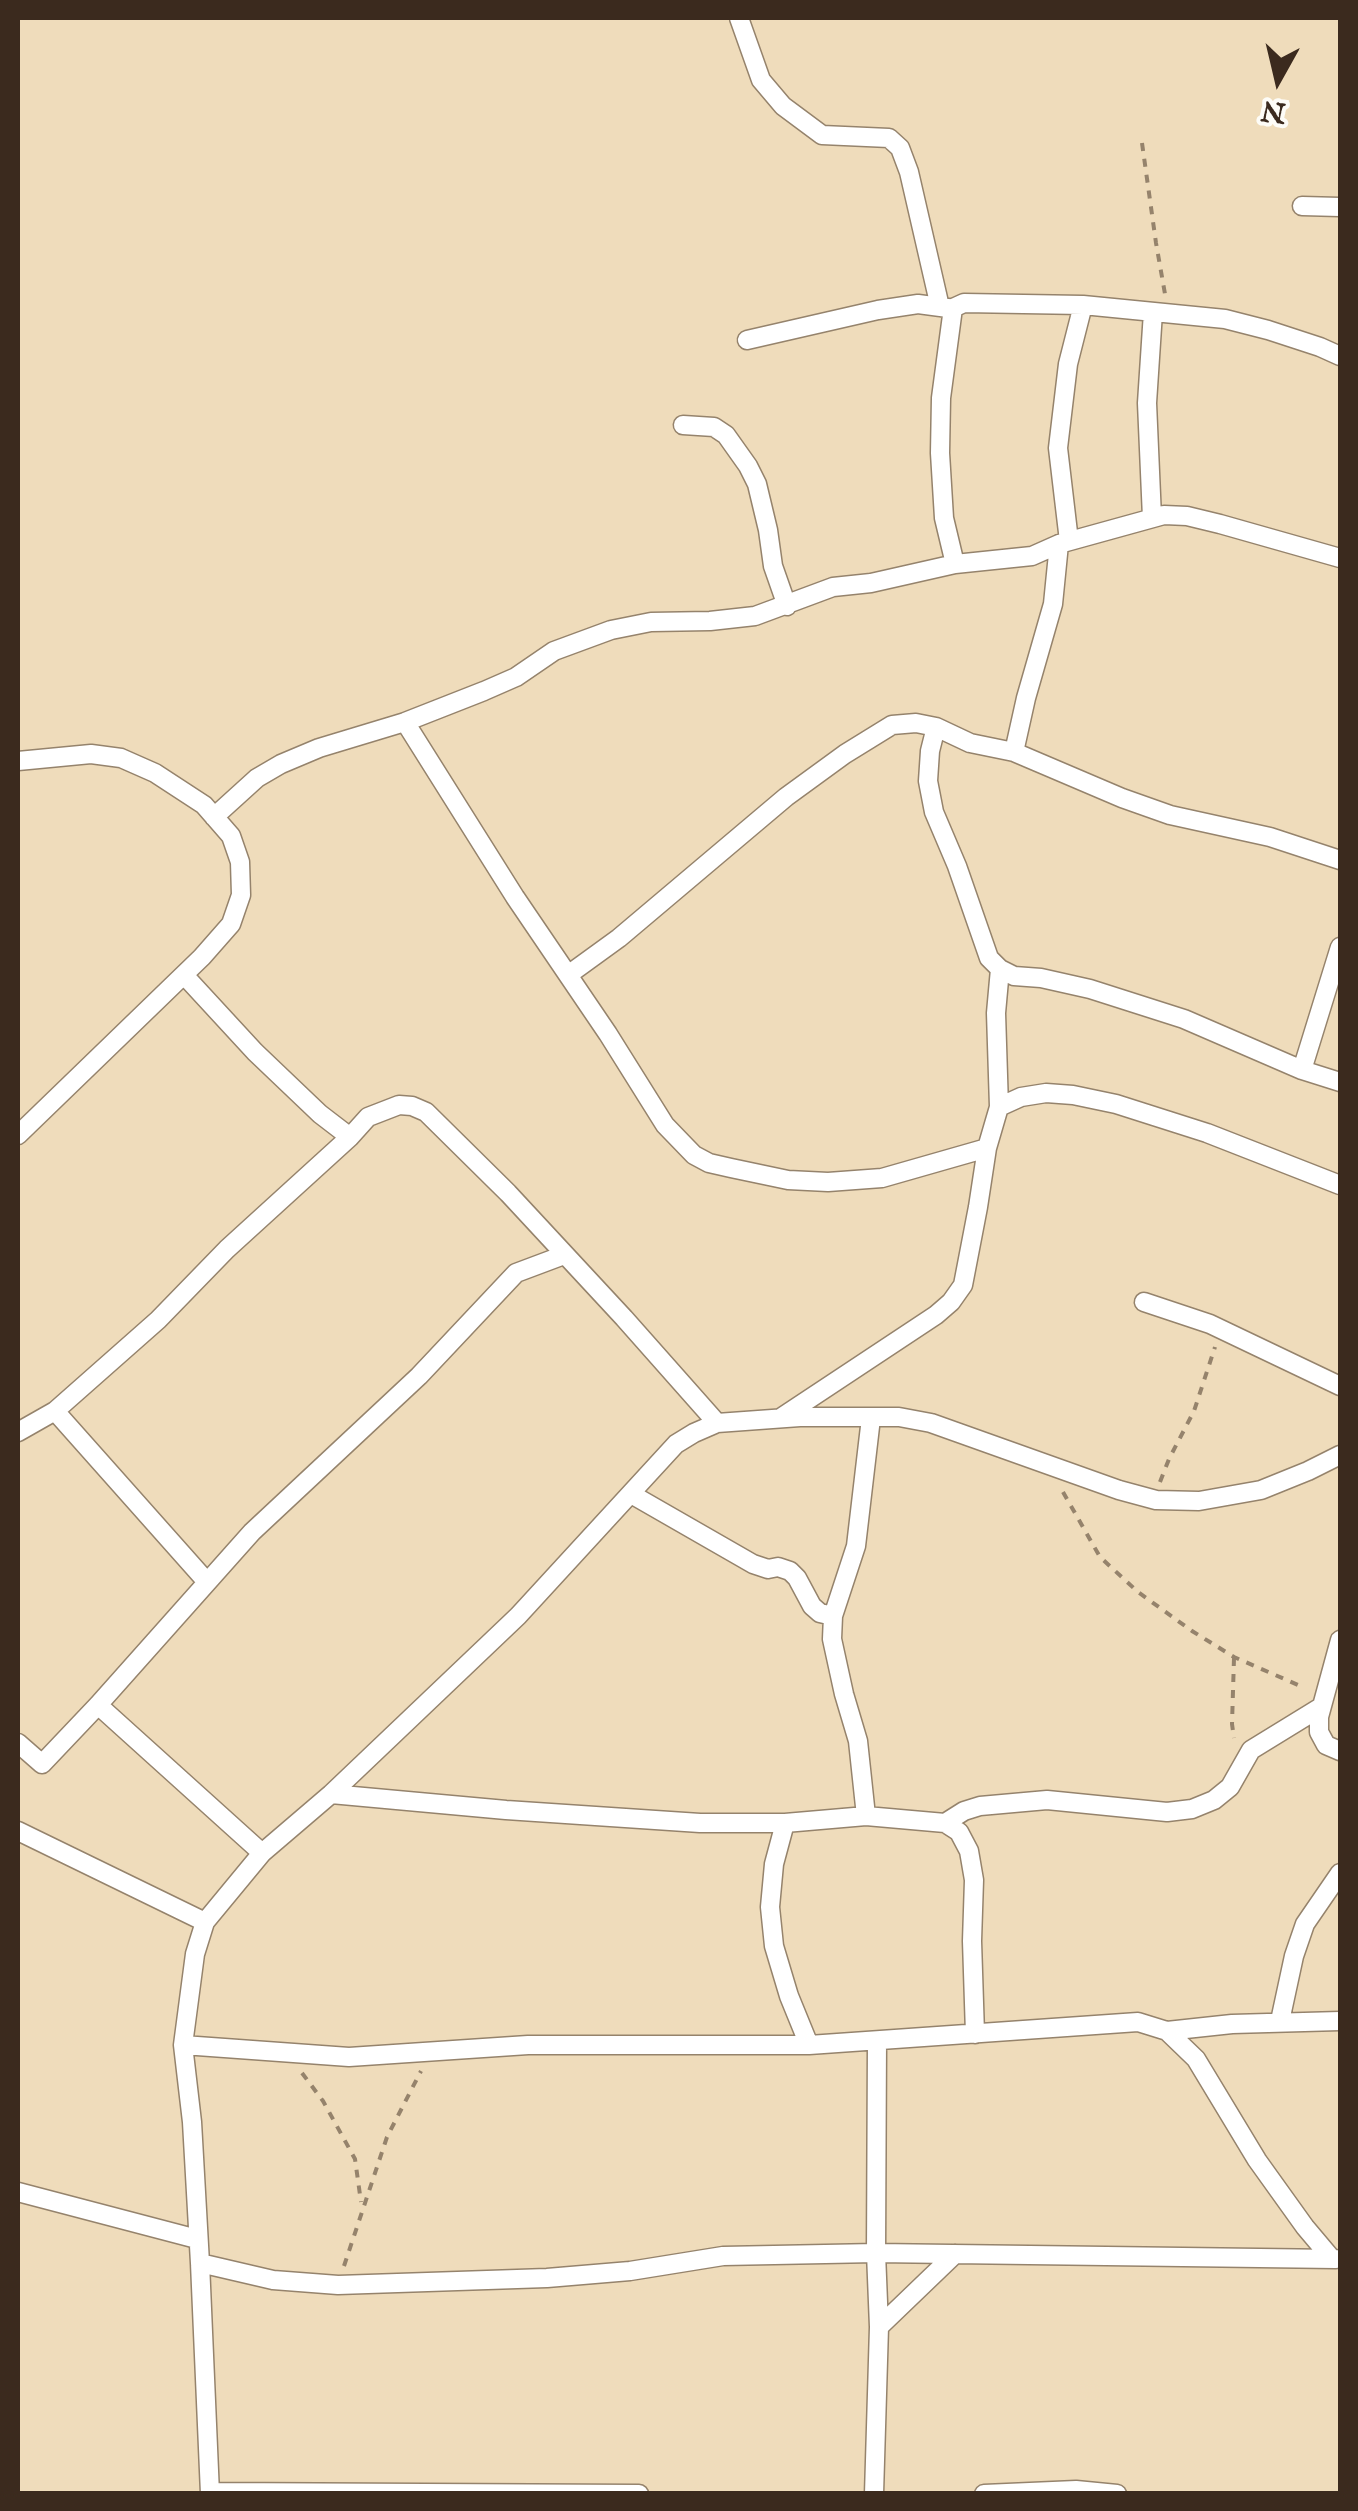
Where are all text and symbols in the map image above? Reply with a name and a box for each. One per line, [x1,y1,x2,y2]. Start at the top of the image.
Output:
north arrow [1228,30,1328,130]
text: N [1259,91,1288,129]

